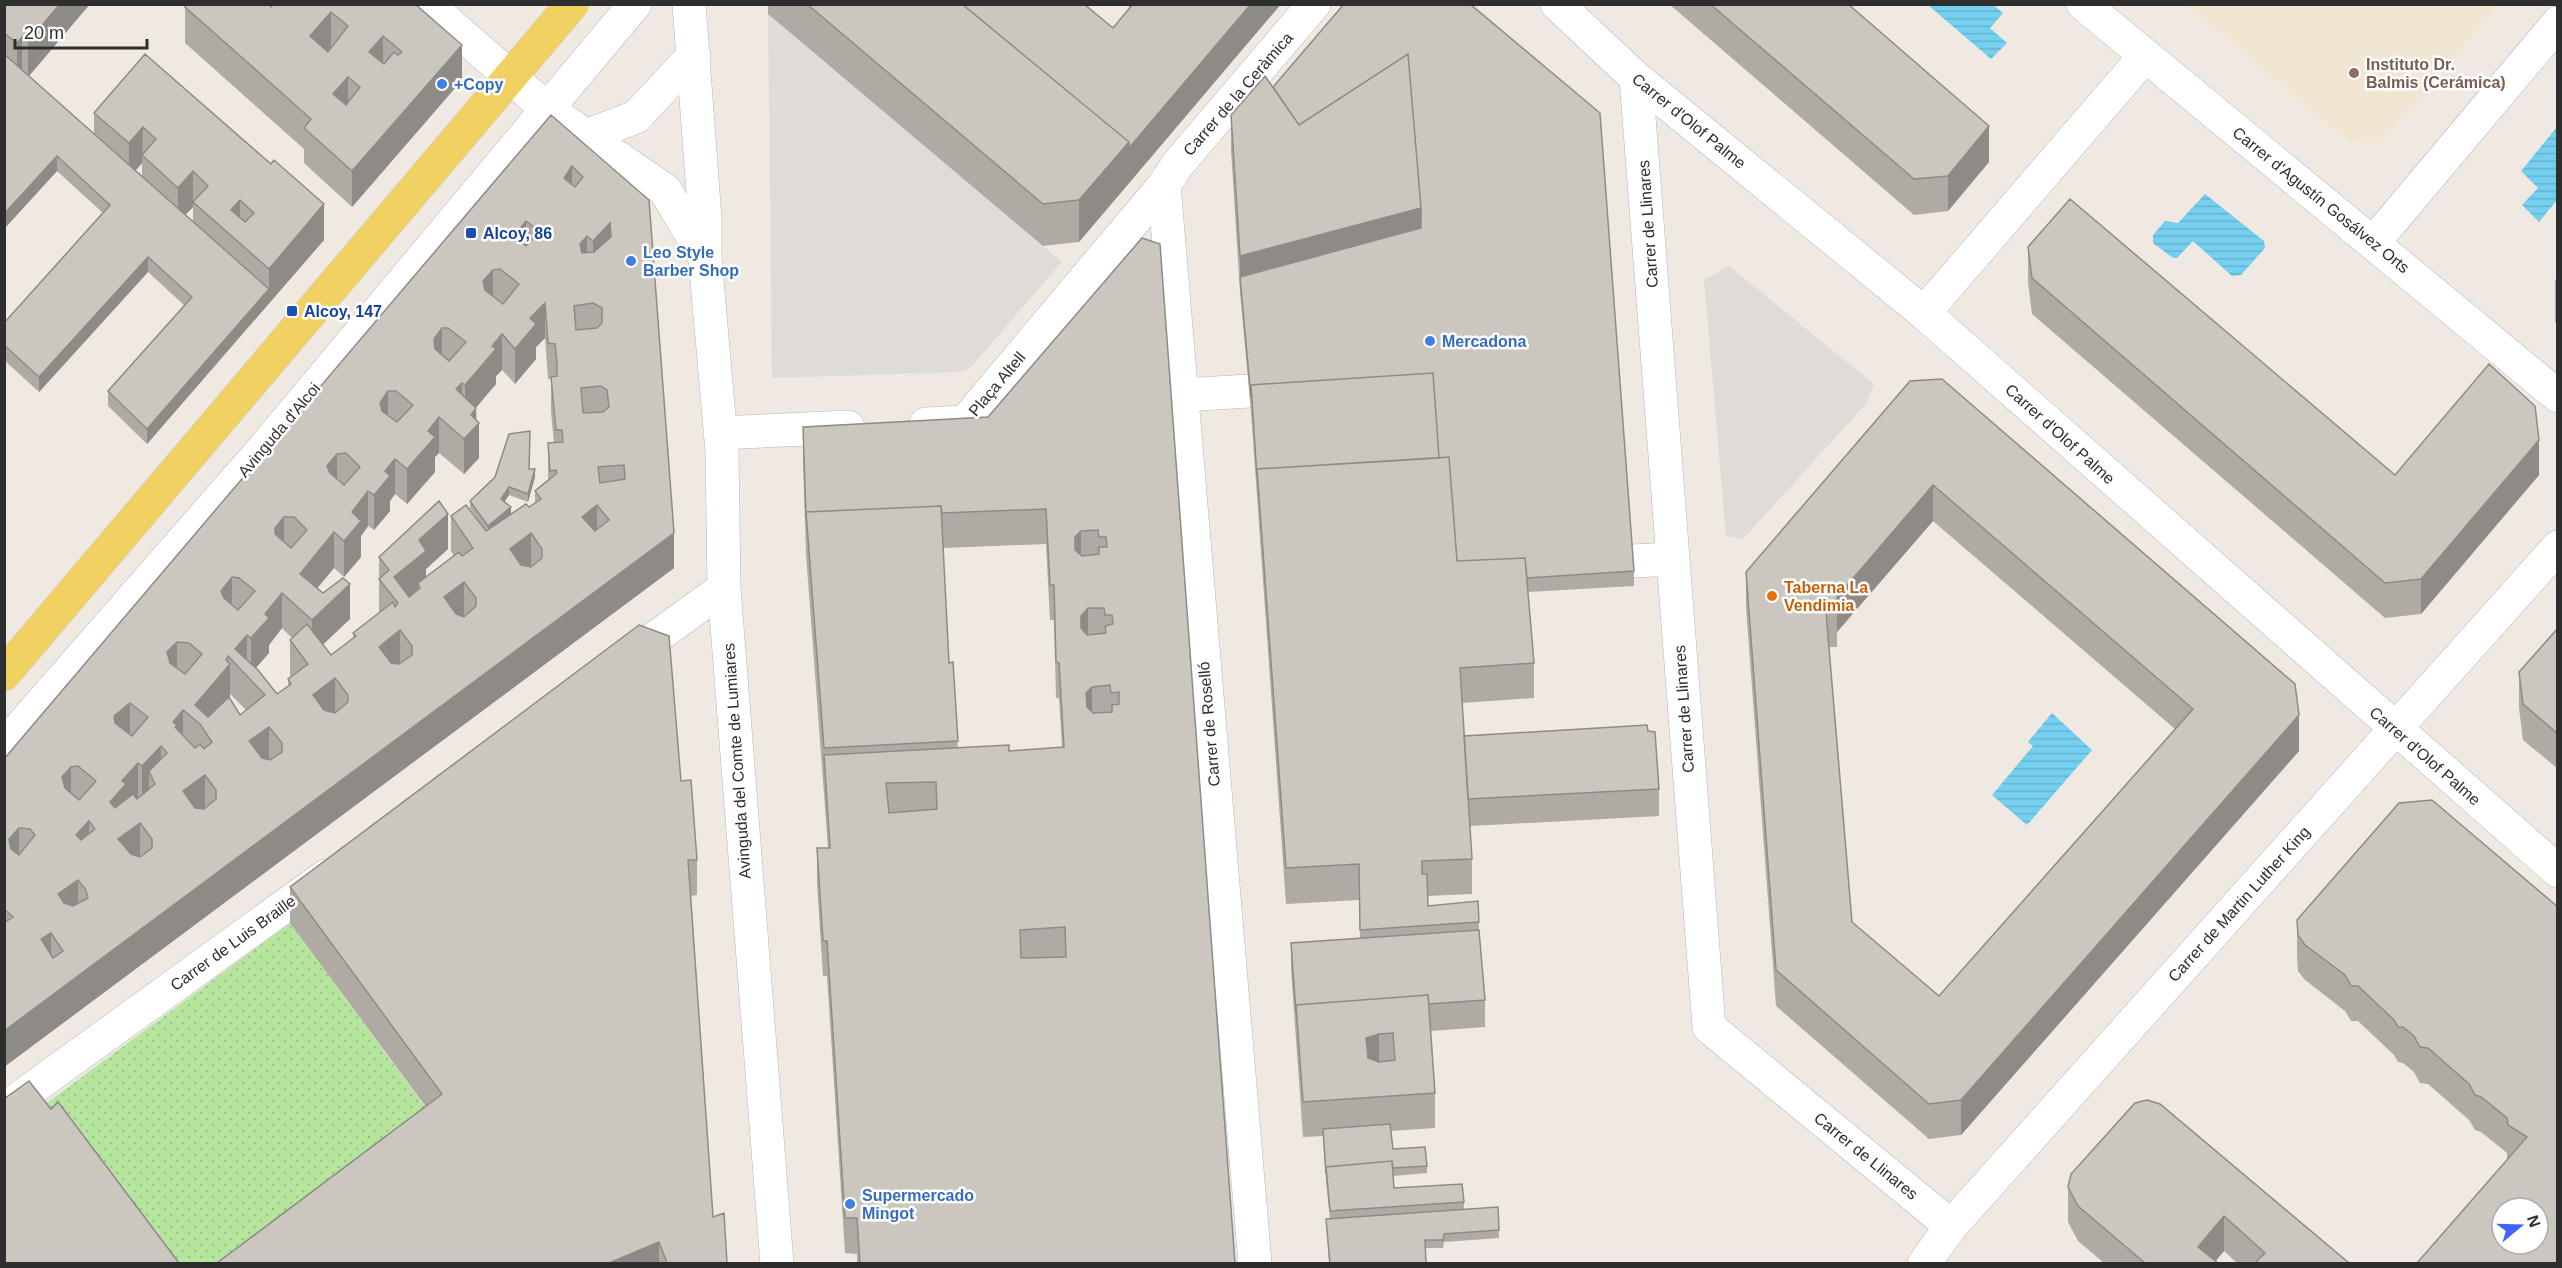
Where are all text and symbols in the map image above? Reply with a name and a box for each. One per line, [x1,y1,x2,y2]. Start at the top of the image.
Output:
scale bar [15,12,147,50]
text: 20 m [24,23,64,43]
street label: Carrer de la Ceràmica [1180,29,1296,159]
place label: Instituto Dr. Balmis (Cerámica) [2366,56,2506,91]
marker: Instituto Dr. Balmis (Cerámica) [2347,66,2361,80]
street label: Carrer d'Olof Palme [1629,70,1749,172]
place label: +Copy [454,76,503,93]
marker: +Copy [435,77,449,91]
street label: Carrer d'Agustín Gosálvez Orts [2229,124,2413,276]
street label: Carrer de Llinares [1635,160,1661,288]
place label: Alcoy, 86 [483,225,552,242]
marker: Alcoy, 86 [464,226,478,240]
place label: Leo Style Barber Shop [643,244,739,279]
marker: Leo Style Barber Shop [624,254,638,268]
place label: Alcoy, 147 [304,303,382,320]
marker: Alcoy, 147 [285,304,299,318]
place label: Mercadona [1442,333,1527,350]
marker: Mercadona [1423,334,1437,348]
street label: Plaça Altell [965,349,1029,419]
street label: Avinguda d'Alcoi [235,380,323,480]
street label: Carrer d'Olof Palme [2002,381,2118,488]
place label: Taberna La Vendimia [1784,579,1868,614]
marker: Taberna La Vendimia [1765,589,1779,603]
street label: Avinguda del Comte de Lumiares [720,643,754,879]
street label: Carrer de Llinares [1671,645,1697,773]
street label: Carrer de Roselló [1195,661,1223,787]
street label: Carrer d'Olof Palme [2366,703,2484,809]
street label: Carrer de Martin Luther King [2165,823,2313,985]
street label: Carrer de Luis Braille [167,892,299,994]
street label: Carrer de Llinares [1811,1109,1921,1203]
place label: Supermercado Mingot [862,1187,974,1222]
north arrow [2490,1196,2550,1256]
marker: Supermercado Mingot [843,1197,857,1211]
text: N [2524,1213,2544,1230]

